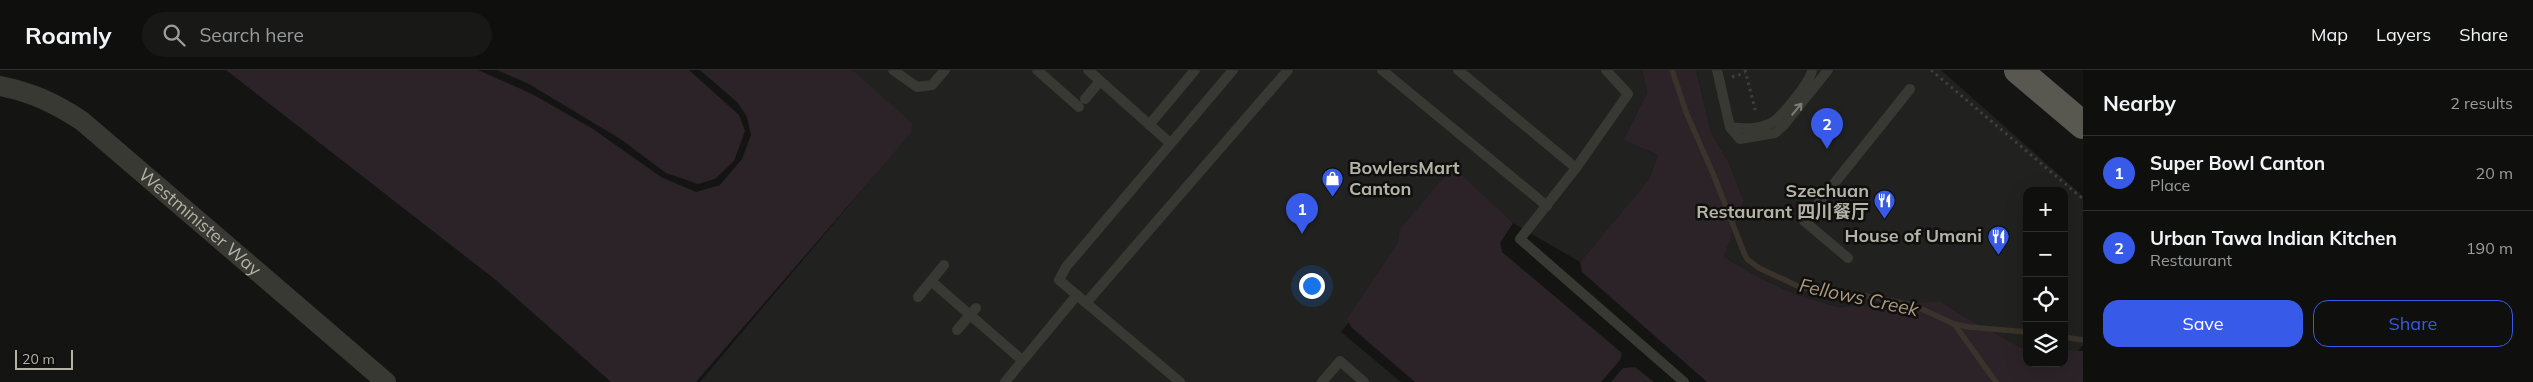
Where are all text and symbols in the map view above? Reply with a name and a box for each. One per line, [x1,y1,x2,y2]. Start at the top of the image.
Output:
search box [142,12,492,57]
text: Roamly [25,20,112,50]
icon: search [160,21,188,49]
text: Search here [200,23,304,47]
text: Map [2311,23,2348,46]
text: Layers [2376,23,2431,46]
text: Share [2459,23,2508,46]
text: Nearby [2103,90,2176,116]
text: 2 results [2450,93,2513,113]
one-way arrow [1792,103,1803,116]
pin: 2 [1811,108,1843,149]
text: Super Bowl Canton [2150,151,2325,175]
place label: BowlersMart Canton [1349,156,1460,200]
street label: Westminister Way [134,163,266,281]
text: 1 [2114,163,2124,183]
text: 20 m [2476,163,2513,183]
shop icon: BowlersMart Canton [1321,166,1345,197]
text: Place [2150,175,2190,195]
place label: Szechuan Restaurant 四川餐厅 [1696,179,1869,223]
map controls [2023,187,2068,367]
button: + [2023,187,2068,232]
restaurant icon: Szechuan Restaurant 四川餐厅 [1873,189,1897,220]
pin: 1 [1286,193,1318,234]
place label: House of Umani [1845,224,1982,247]
restaurant icon: House of Umani [1986,224,2010,255]
text: Urban Tawa Indian Kitchen [2150,226,2397,250]
button: − [2023,232,2068,277]
text: 2 [2114,238,2124,258]
text: 190 m [2466,238,2513,258]
text: Restaurant [2150,250,2232,270]
your location [1299,273,1325,299]
water label: Fellows Creek [1797,273,1922,322]
button: locate [2023,277,2068,322]
button: Save [2103,300,2303,347]
button: Share [2313,300,2513,347]
button: layers [2023,322,2068,367]
scale bar [15,347,72,370]
text: 20 m [22,350,55,368]

